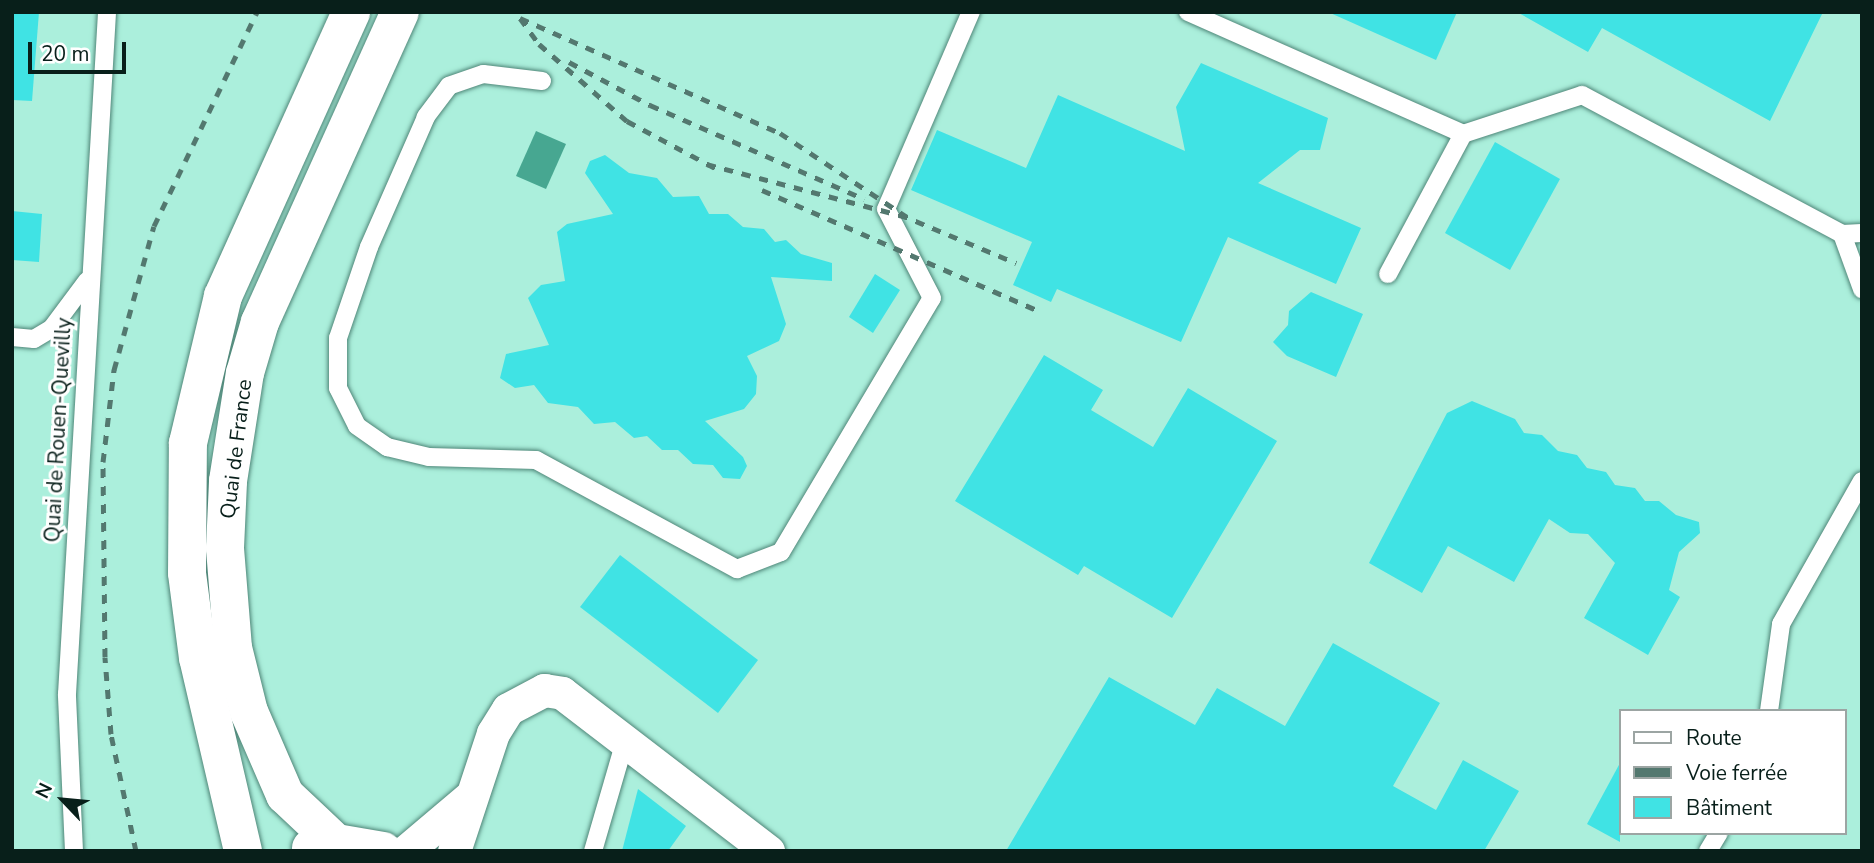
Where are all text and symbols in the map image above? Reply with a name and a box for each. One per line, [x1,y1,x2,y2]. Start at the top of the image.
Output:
scale bar [32,28,130,72]
text: 20 m [41,40,90,68]
street label: Quai de Rouen-Quevilly [40,317,76,543]
street label: Quai de France [215,378,257,520]
legend [1618,709,1846,835]
text: Route [1686,724,1742,752]
text: Voie ferrée [1686,759,1787,787]
north arrow [28,765,98,835]
text: N [29,779,59,803]
text: Bâtiment [1686,794,1772,822]

